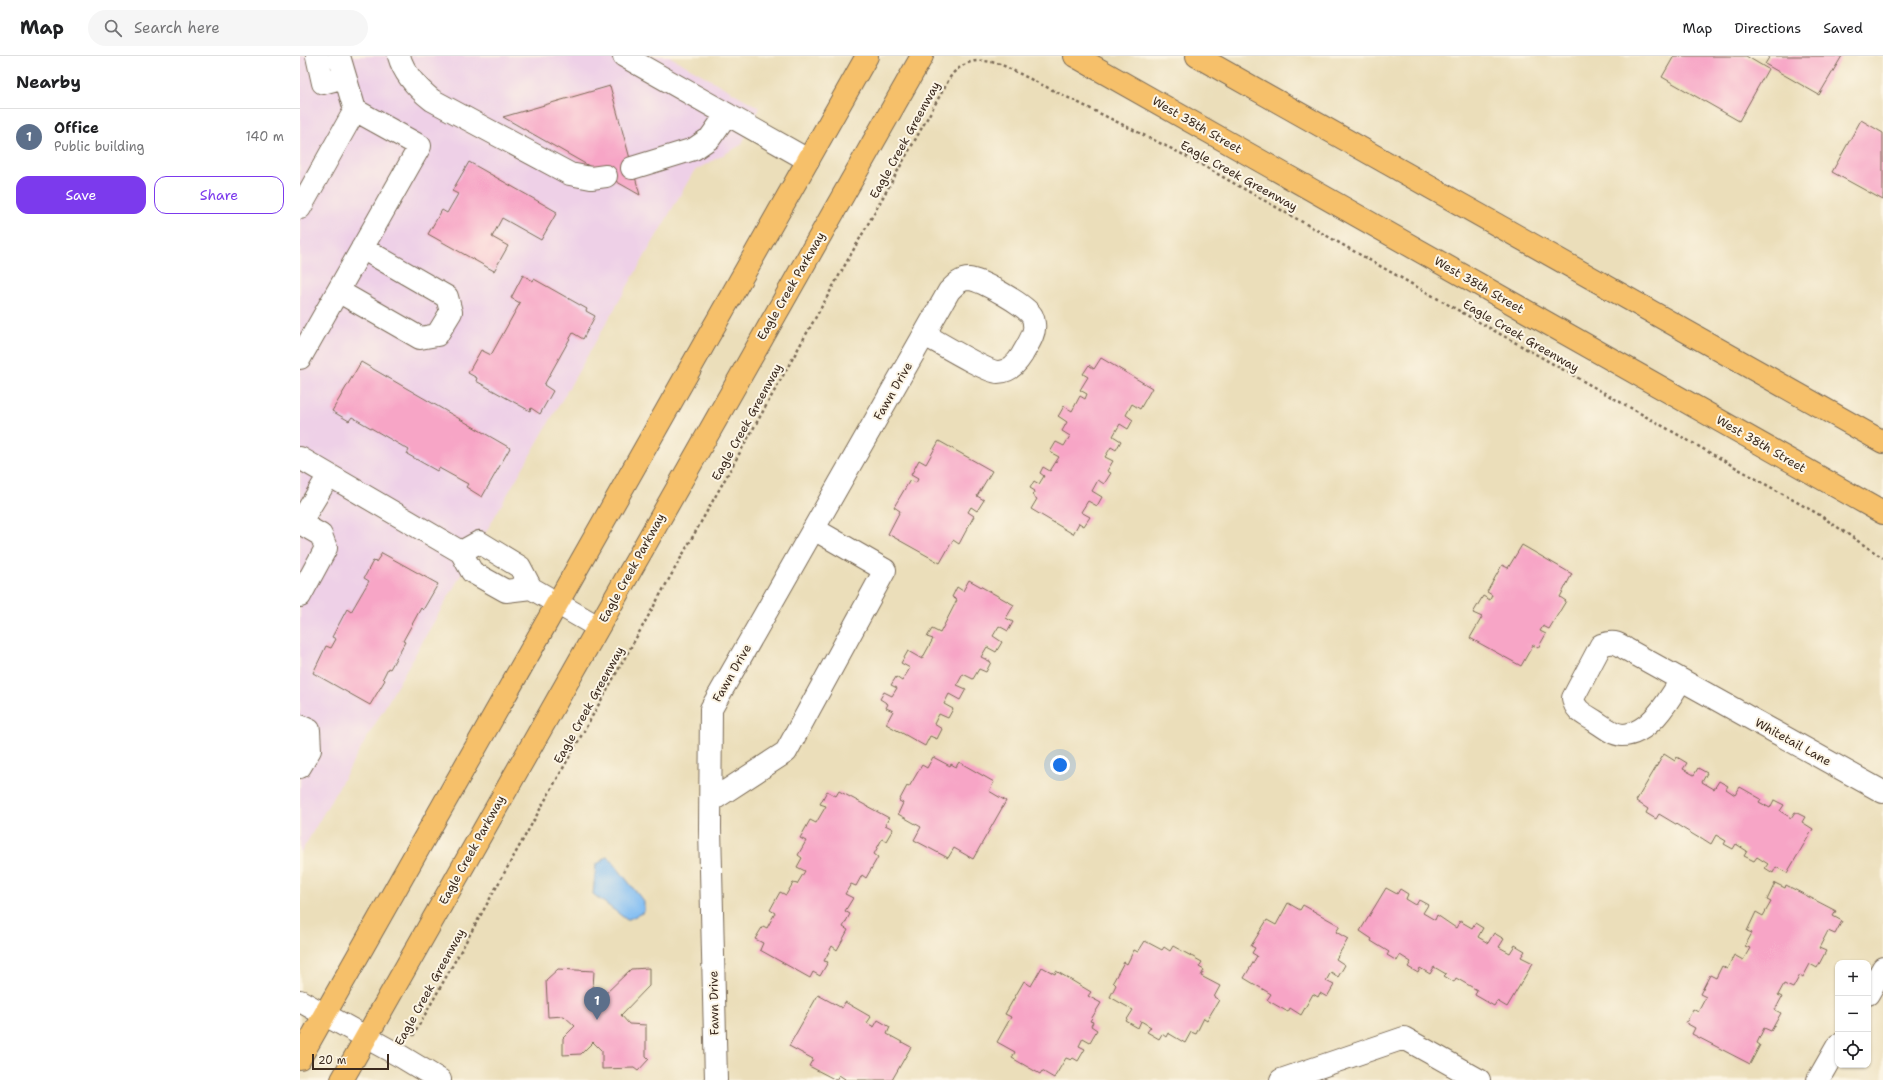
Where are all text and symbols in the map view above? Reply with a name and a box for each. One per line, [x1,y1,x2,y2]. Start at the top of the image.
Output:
search box [88,10,368,46]
text: Map [20,15,64,40]
icon: search [102,17,124,39]
text: Search here [134,18,220,38]
text: Map [1683,19,1713,37]
text: Directions [1735,19,1801,37]
text: Saved [1823,19,1863,37]
text: Nearby [16,71,81,93]
street label: Eagle Creek Greenway [866,78,944,201]
street label: West 38th Street [1149,93,1245,157]
text: Office [54,118,99,138]
text: 1 [26,128,32,145]
text: 140 m [245,128,284,145]
street label: Eagle Creek Greenway [1178,137,1301,215]
text: Public building [54,138,145,155]
button: Save [16,176,146,214]
button: Share [154,176,284,214]
street label: Eagle Creek Parkway [753,229,829,343]
street label: West 38th Street [1431,253,1527,317]
street label: Eagle Creek Greenway [1460,296,1582,376]
street label: Fawn Drive [870,359,916,423]
street label: Eagle Creek Greenway [708,360,786,483]
street label: West 38th Street [1713,412,1809,476]
street label: Eagle Creek Parkway [595,510,669,625]
street label: Fawn Drive [709,641,755,705]
street label: Eagle Creek Greenway [550,643,628,766]
street label: Whitetail Lane [1752,714,1834,770]
your location [1050,755,1070,775]
street label: Eagle Creek Parkway [435,792,509,907]
street label: Eagle Creek Greenway [391,925,469,1048]
map controls [1835,960,1871,1068]
button: + [1835,960,1871,996]
street label: Fawn Drive [705,970,723,1035]
pin: 1 [584,987,610,1020]
button: − [1835,996,1871,1032]
button: locate [1835,1032,1871,1068]
scale bar [312,1052,389,1071]
text: 20 m [318,1053,346,1068]

